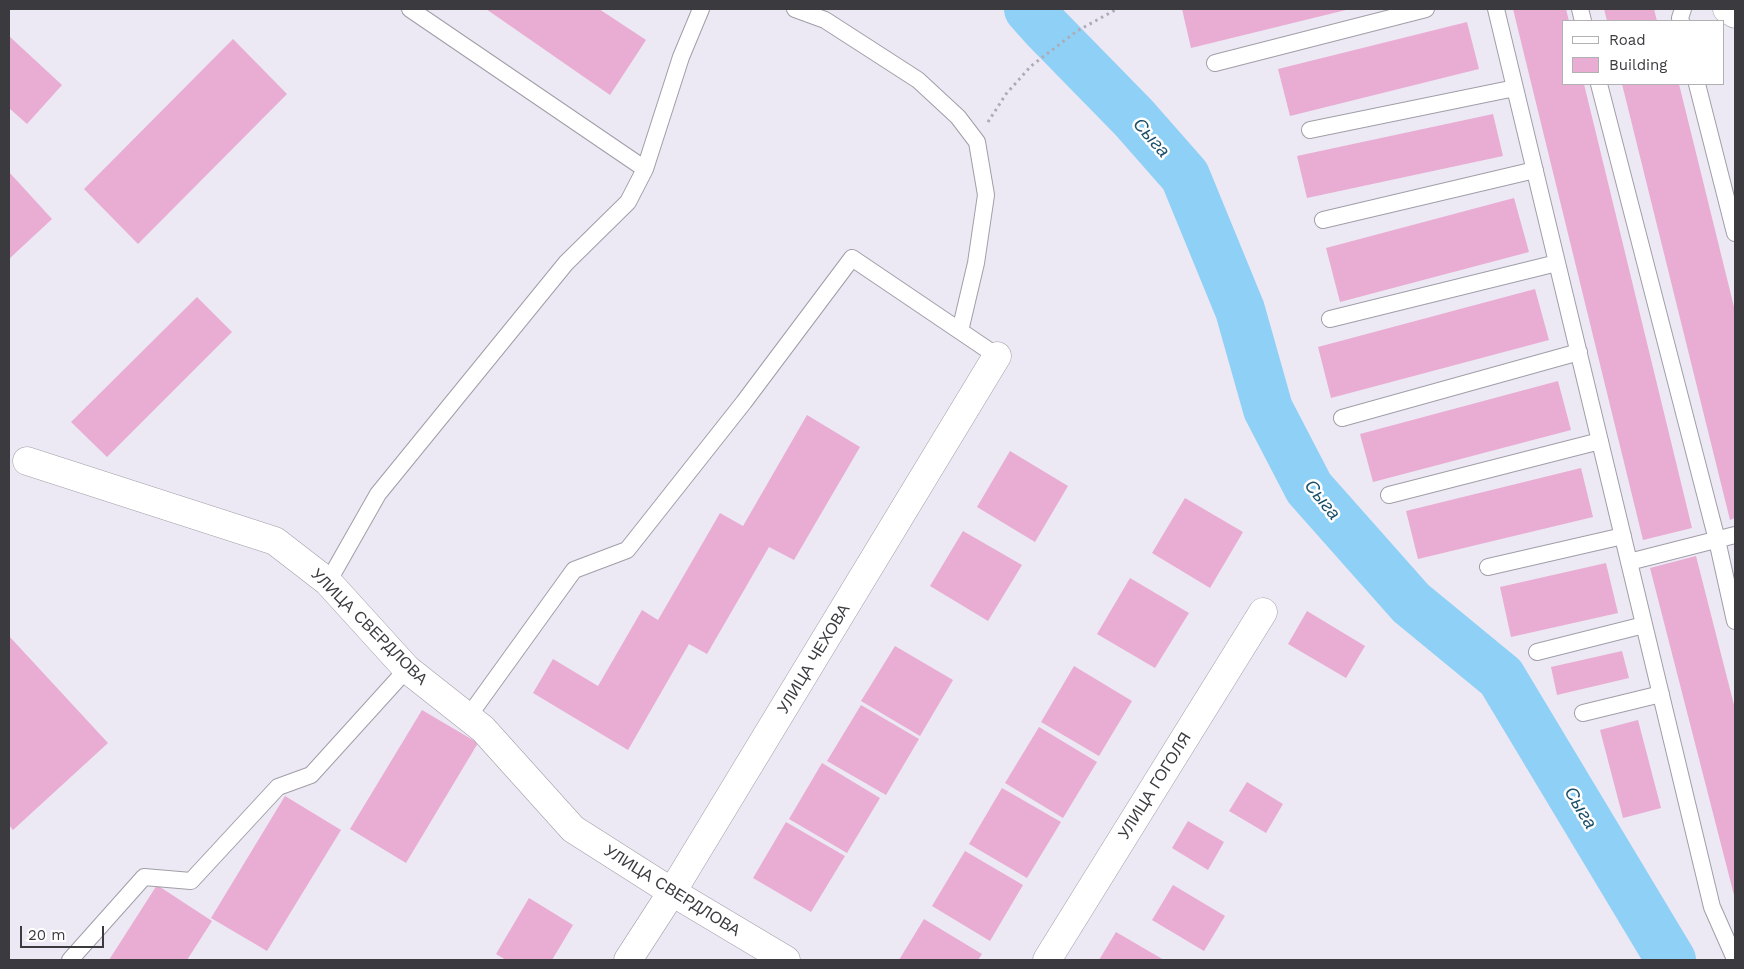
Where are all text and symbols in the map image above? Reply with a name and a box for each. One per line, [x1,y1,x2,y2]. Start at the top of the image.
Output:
legend [1562,20,1724,85]
text: Road [1609,31,1646,49]
text: Building [1609,56,1667,74]
water label: Сыга [1128,114,1174,162]
water label: Сыга [1299,476,1345,524]
street label: УЛИЦА СВЕРДЛОВА [307,565,431,689]
street label: УЛИЦА ЧЕХОВА [774,601,854,717]
street label: УЛИЦА ГОГОЛЯ [1115,729,1195,843]
water label: Сыга [1559,783,1601,833]
street label: УЛИЦА СВЕРДЛОВА [600,841,744,941]
scale bar [22,916,106,948]
text: 20 m [28,926,66,944]

